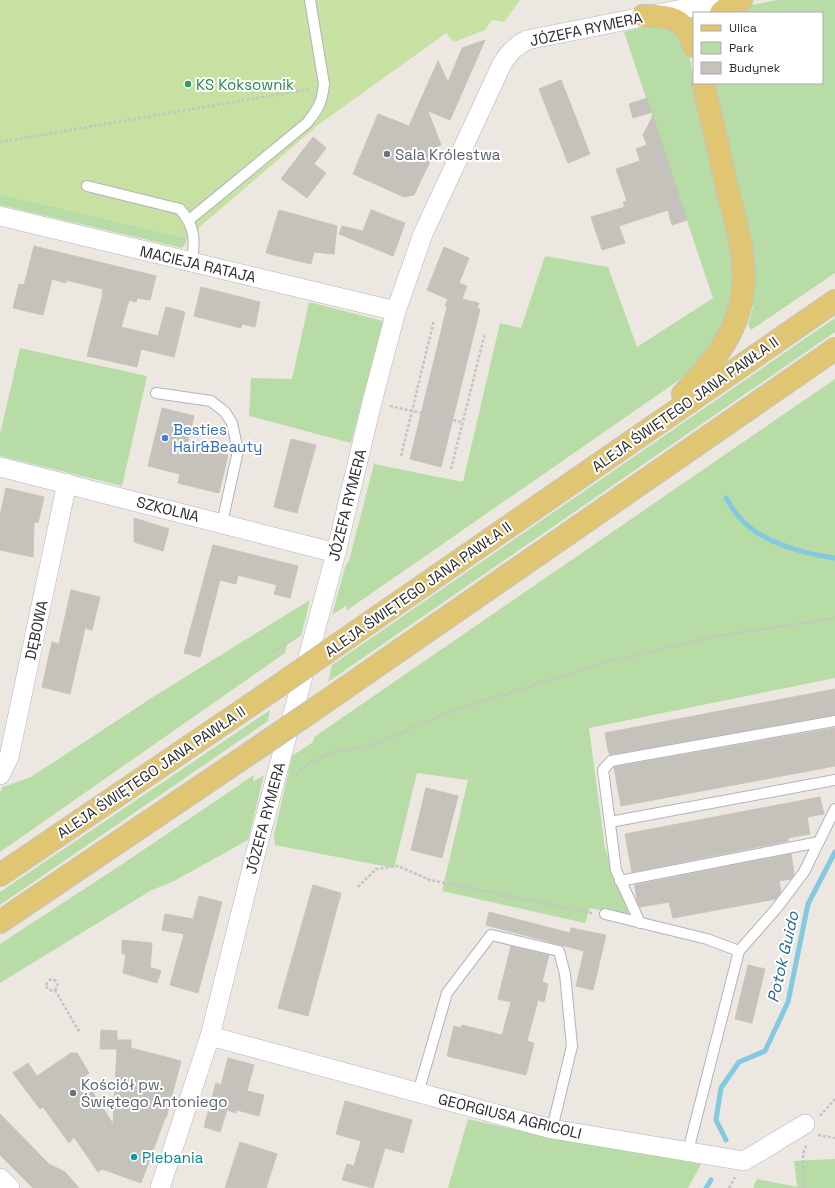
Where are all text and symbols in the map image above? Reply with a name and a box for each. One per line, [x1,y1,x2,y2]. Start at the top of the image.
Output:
street label: JÓZEFA RYMERA [528,8,645,50]
legend [693,12,823,84]
text: Ulica [729,20,757,36]
text: Park [729,40,754,56]
text: Budynek [729,60,781,76]
place label: KS Koksownik [196,75,294,94]
marker: KS Koksownik [183,79,193,89]
place label: Sala Królestwa [395,145,501,164]
marker: Sala Królestwa [382,149,392,159]
street label: MACIEJA RATAJA [138,241,258,287]
street label: ALEJA ŚWIĘTEGO JANA PAWŁA II [588,332,782,476]
place label: Besties Hair&Beauty [173,420,262,456]
marker: Besties Hair&Beauty [160,433,170,443]
street label: JÓZEFA RYMERA [324,446,370,563]
street label: SZKOLNA [135,492,202,526]
street label: ALEJA ŚWIĘTEGO JANA PAWŁA II [321,517,515,661]
street label: DĘBOWA [20,598,52,662]
street label: ALEJA ŚWIĘTEGO JANA PAWŁA II [53,702,249,842]
street label: JÓZEFA RYMERA [241,760,289,876]
water label: Potok Guido [762,908,804,1005]
place label: Kościół pw. Świętego Antoniego [81,1075,228,1111]
marker: Kościół pw. Świętego Antoniego [68,1088,78,1098]
street label: GEORGIUSA AGRICOLI [436,1089,584,1143]
place label: Plebania [142,1148,204,1167]
marker: Plebania [129,1152,139,1162]

